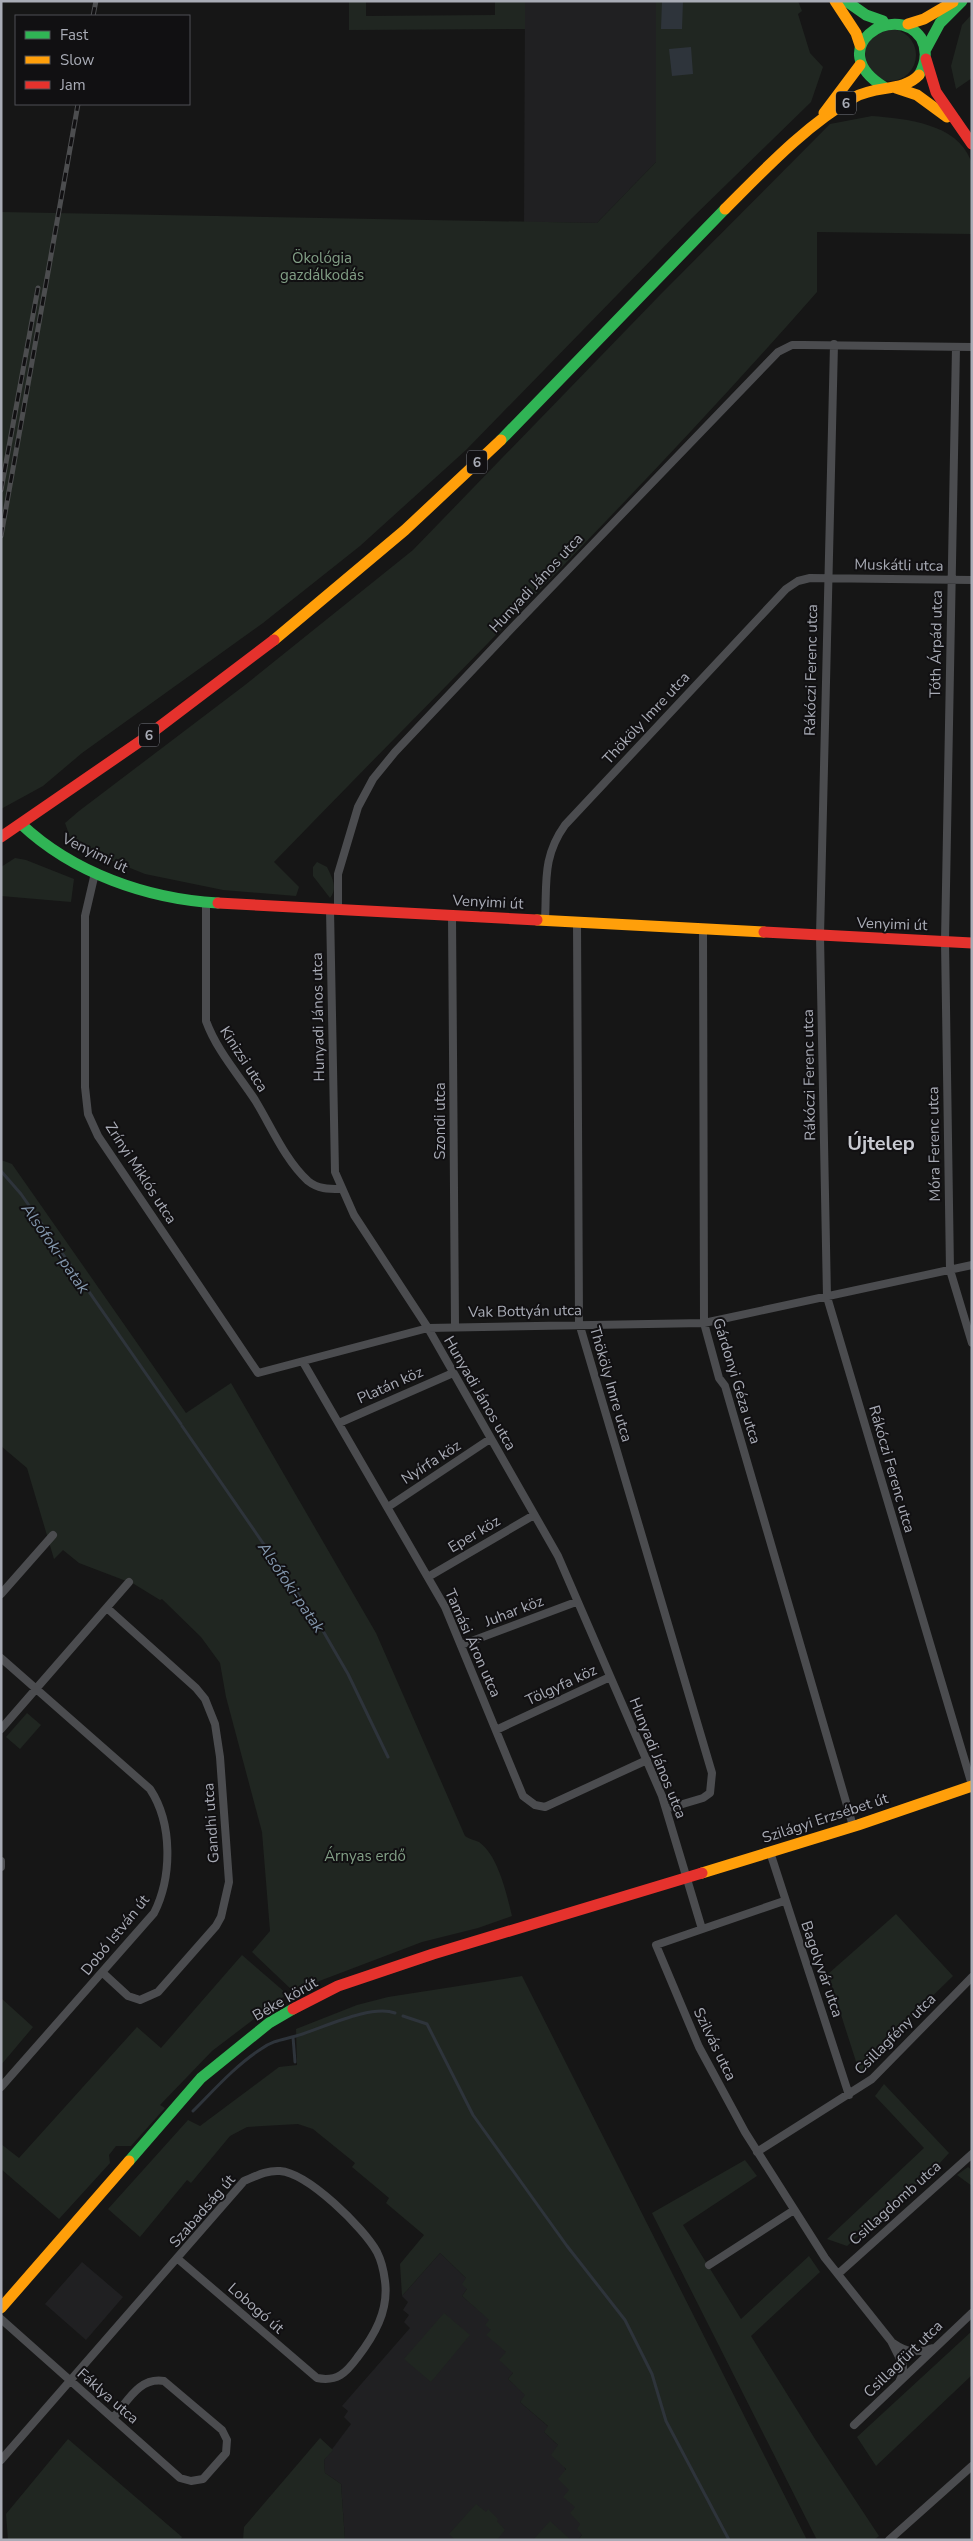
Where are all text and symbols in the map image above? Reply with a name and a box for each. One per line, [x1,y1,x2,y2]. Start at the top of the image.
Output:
legend [15,15,190,105]
text: Fast [60,25,89,45]
text: Slow [60,50,95,70]
text: Jam [59,75,86,95]
road number: 6 [836,92,856,115]
park label: Ökológia gazdálkodás [280,248,364,285]
road number: 6 [467,451,487,474]
street label: Hunyadi János utca [485,529,587,637]
street label: Muskátli utca [854,554,944,576]
street label: Tóth Árpád utca [925,590,947,698]
street label: Rákóczi Ferenc utca [800,604,822,736]
street label: Thököly Imre utca [598,667,694,769]
road number: 6 [139,724,159,746]
street label: Venyimi út [58,828,132,878]
street label: Venyimi út [451,890,525,914]
street label: Venyimi út [855,913,929,935]
street label: Hunyadi János utca [307,952,329,1082]
street label: Rákóczi Ferenc utca [798,1009,820,1141]
street label: Kinizsi utca [215,1022,273,1096]
street label: Szondi utca [430,1082,450,1160]
street label: Móra Ferenc utca [923,1086,945,1202]
street label: Zrínyi Miklós utca [101,1118,181,1228]
district label: Újtelep [847,1130,915,1157]
water label: Alsófoki-patak [15,1198,95,1299]
street label: Vak Bottyán utca [467,1300,582,1322]
street label: Gárdonyi Géza utca [708,1316,766,1446]
street label: Thököly Imre utca [585,1324,637,1444]
street label: Hunyadi János utca [439,1332,521,1454]
street label: Platán köz [354,1362,426,1408]
street label: Rákóczi Ferenc utca [864,1403,920,1535]
street label: Nyírfa köz [397,1435,465,1489]
street label: Eper köz [444,1511,504,1557]
water label: Alsófoki-patak [252,1537,330,1638]
street label: Tamási Áron utca [440,1586,506,1700]
street label: Juhar köz [481,1591,546,1632]
street label: Tölgyfa köz [522,1660,600,1710]
street label: Hunyadi János utca [625,1694,691,1822]
street label: Gandhi utca [198,1782,224,1864]
street label: Szilágyi Erzsébet út [759,1788,891,1848]
park label: Árnyas erdő [324,1846,406,1866]
street label: Dobó István út [76,1890,154,1979]
street label: Bagolyvár utca [796,1918,848,2020]
street label: Béke körút [249,1972,322,2026]
street label: Csillagfény utca [850,1989,940,2079]
street label: Szilvás utca [689,2004,741,2084]
street label: Csillagdomb utca [845,2156,945,2250]
street label: Szabadság út [165,2170,240,2252]
street label: Lobogó út [224,2278,289,2338]
street label: Csillagfürt utca [859,2316,947,2402]
street label: Fáklya utca [73,2364,143,2428]

